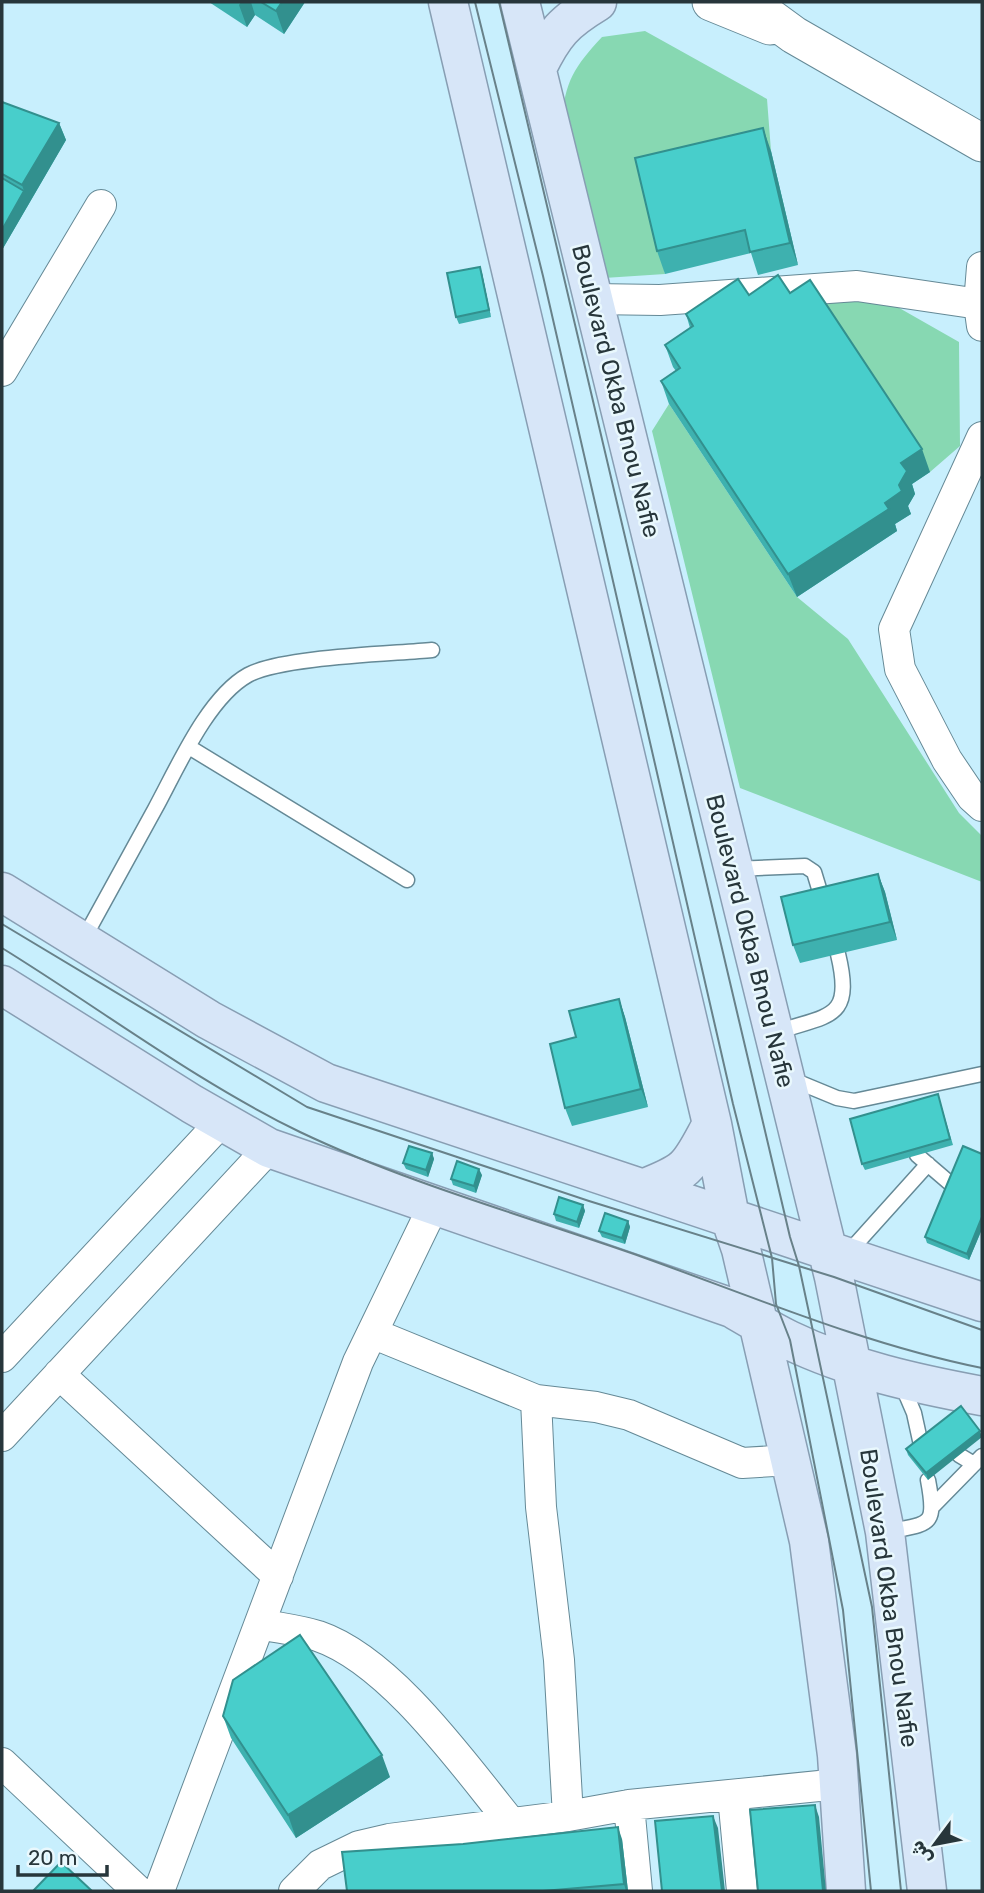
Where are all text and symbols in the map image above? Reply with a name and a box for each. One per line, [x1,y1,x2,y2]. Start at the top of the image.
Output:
street label: Boulevard Okba Bnou Nafie [566,241,666,541]
street label: Boulevard Okba Bnou Nafie [700,791,800,1091]
street label: Boulevard Okba Bnou Nafie [854,1447,924,1749]
north arrow [900,1809,970,1879]
scale bar [18,1834,107,1878]
text: ش [905,1836,937,1869]
text: 20 m [28,1845,77,1870]

